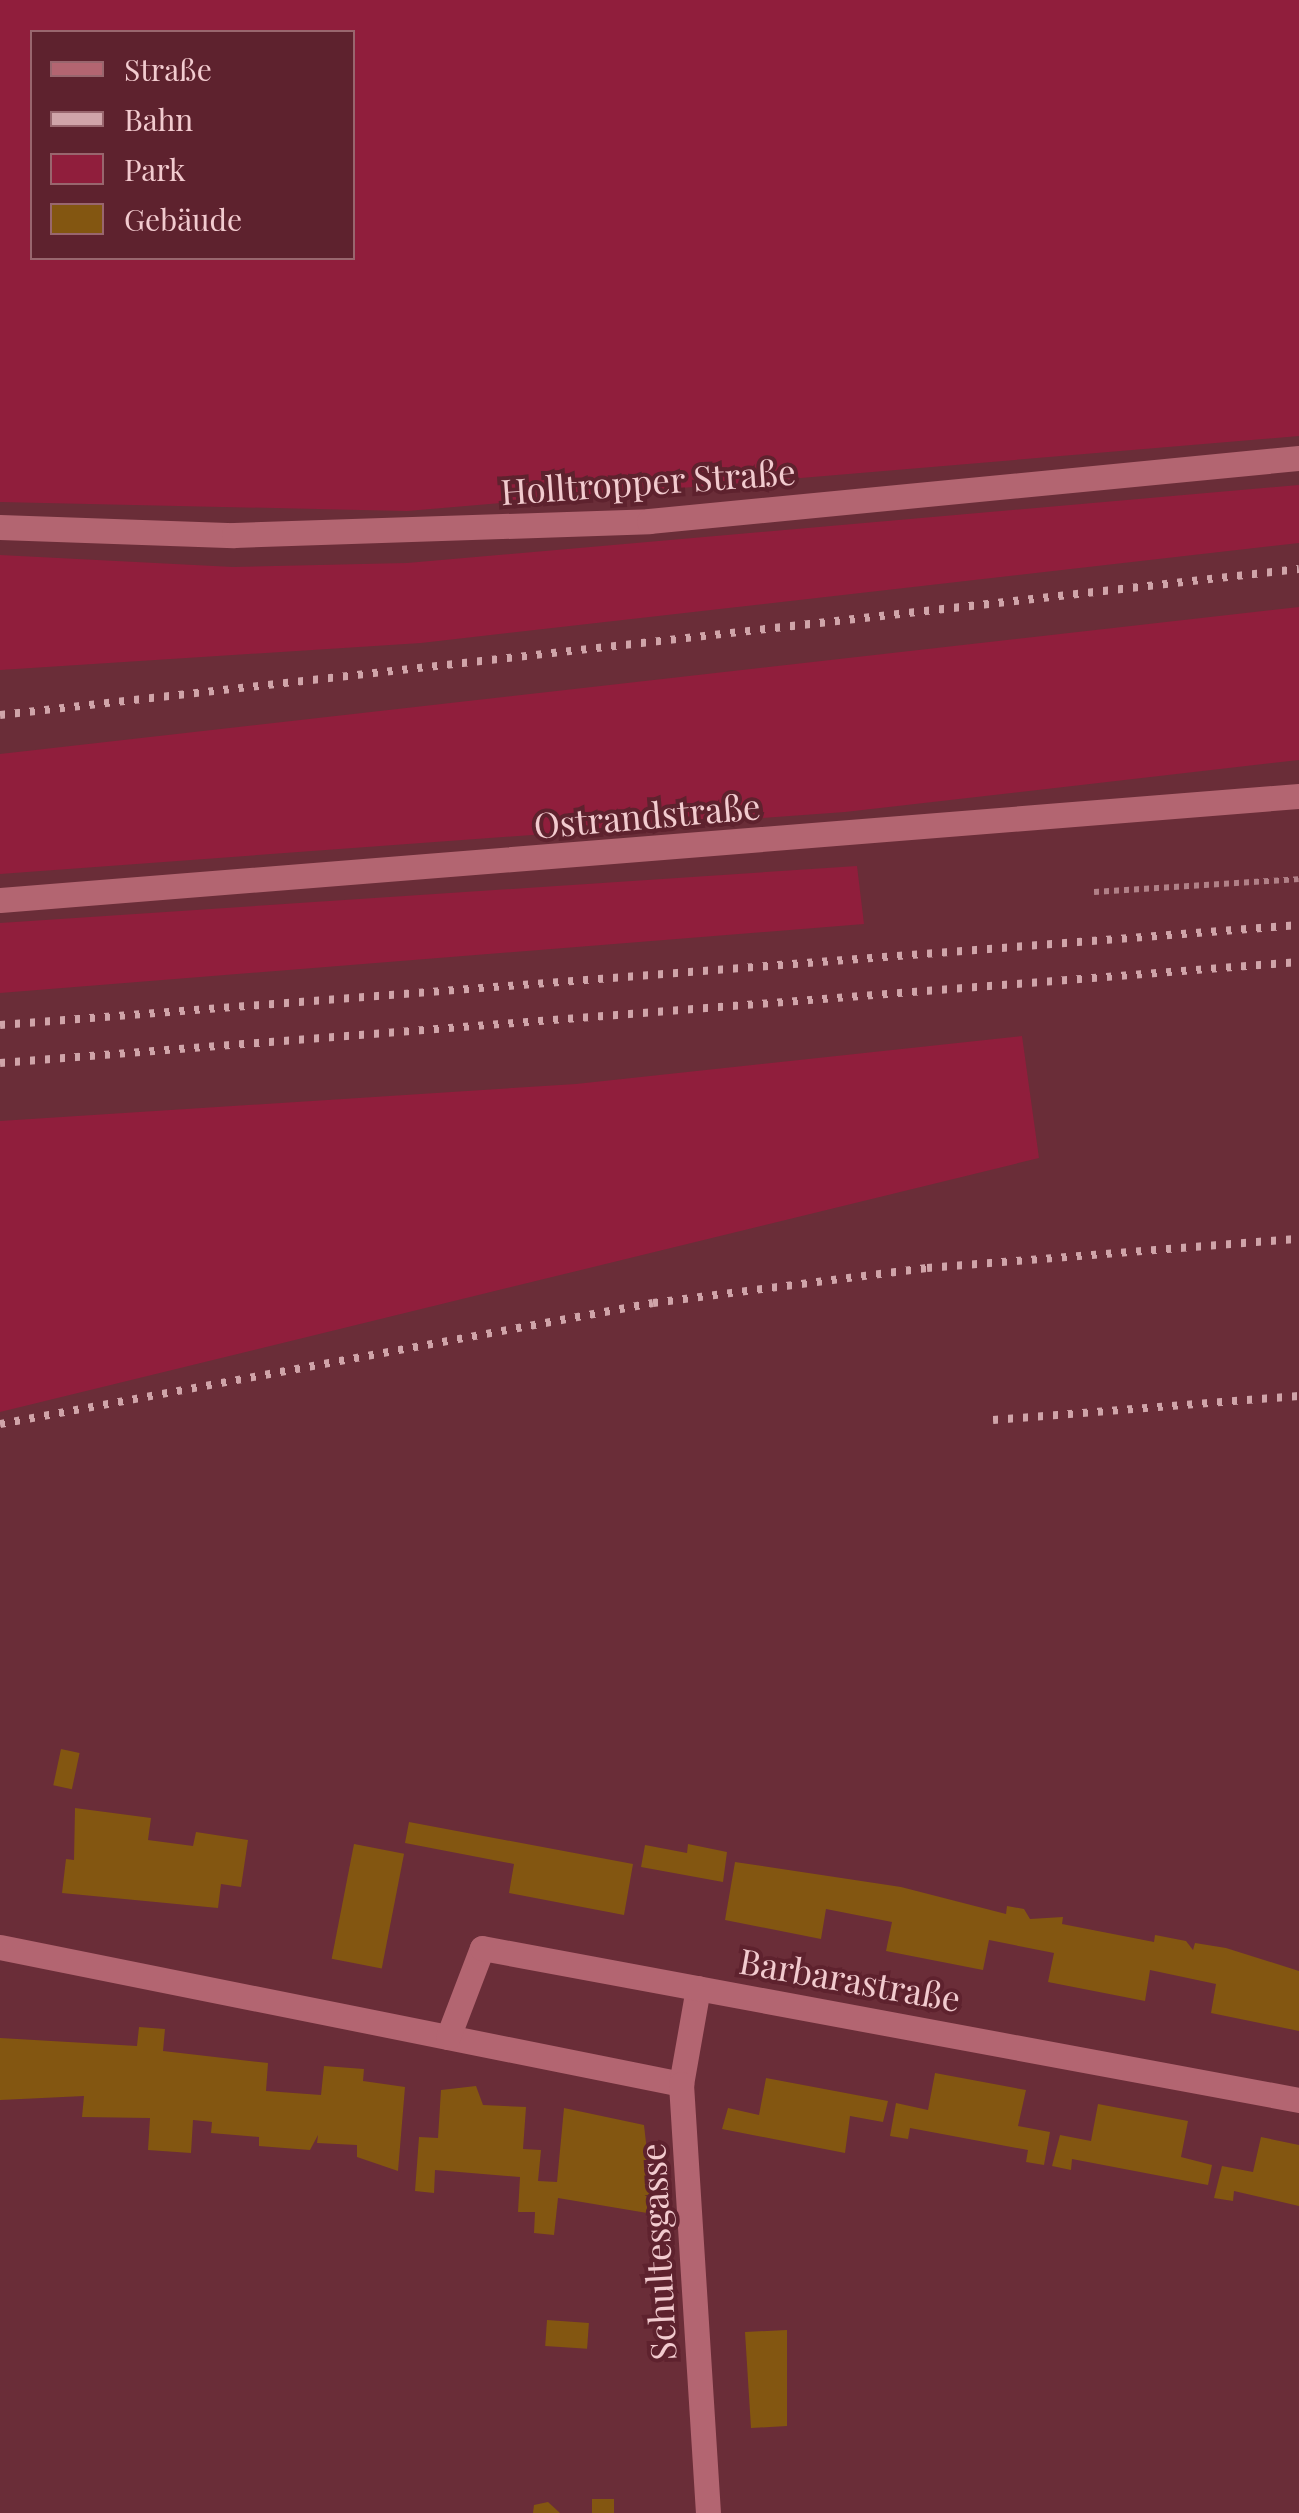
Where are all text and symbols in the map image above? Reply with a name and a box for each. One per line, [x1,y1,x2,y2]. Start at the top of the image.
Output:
legend [30,30,355,260]
text: Straße [124,49,212,89]
text: Bahn [124,99,193,139]
text: Park [124,149,186,189]
text: Gebäude [124,199,242,239]
street label: Holltropper Straße [499,450,797,512]
street label: Ostrandstraße [532,784,762,846]
street label: Barbarastraße [736,1939,964,2019]
street label: Schultesgasse [630,2142,684,2362]

